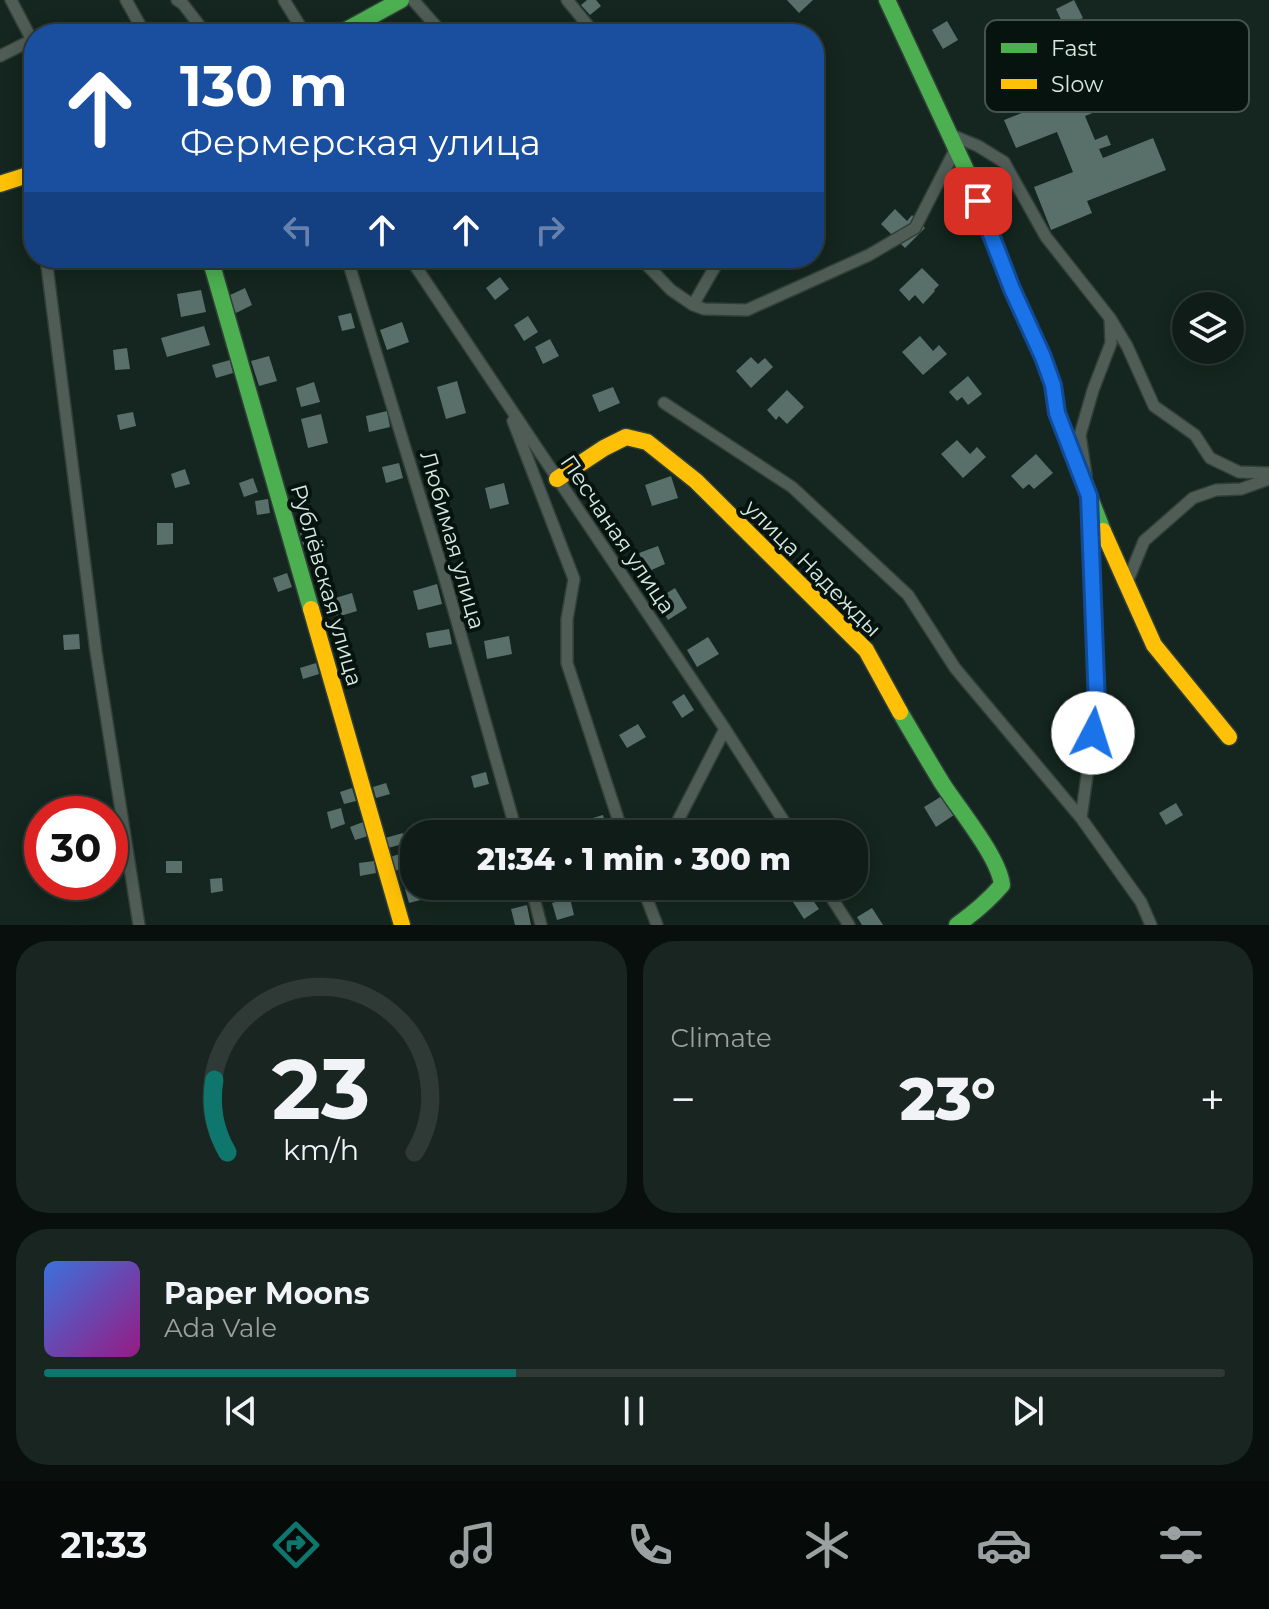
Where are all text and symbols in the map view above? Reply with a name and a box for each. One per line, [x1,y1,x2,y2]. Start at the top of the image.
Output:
legend [985,20,1249,112]
text: Fast [1051,35,1097,62]
text: 130 m [180,52,348,120]
icon: ahead [48,56,152,160]
text: Slow [1051,71,1104,98]
text: Фермерская улица [180,120,541,164]
pin [944,167,1012,235]
icon: arrive [956,179,1000,223]
icon: left [276,208,320,252]
icon: ahead [360,208,404,252]
icon: ahead [444,208,488,252]
icon: right [528,208,572,252]
map controls [1172,292,1244,364]
button: layers [1172,292,1244,364]
street label: Любимая улица [414,448,491,632]
street label: Песчаная улица [555,450,681,619]
street label: Рублёвская улица [285,481,368,689]
street label: улица Надежды [738,494,887,642]
position arrow [1051,691,1135,775]
speed limit sign: 30 [24,796,128,900]
text: 21:34 · 1 min · 300 m [477,841,791,878]
text: Climate [671,1022,772,1054]
text: 23 [272,1038,370,1140]
text: 23° [900,1062,996,1135]
text: − [671,1072,696,1126]
text: + [1200,1072,1225,1126]
text: km/h [283,1132,359,1167]
text: Paper Moons [164,1275,370,1312]
text: Ada Vale [164,1312,277,1344]
icon: previous [219,1389,263,1433]
icon: pause [612,1389,656,1433]
icon: next [1006,1389,1050,1433]
icon: directions [268,1517,324,1573]
icon: music [445,1517,501,1573]
icon: phone [622,1517,678,1573]
icon: climate [799,1517,855,1573]
icon: car [976,1517,1032,1573]
icon: filters [1153,1517,1209,1573]
text: 21:33 [60,1523,148,1567]

